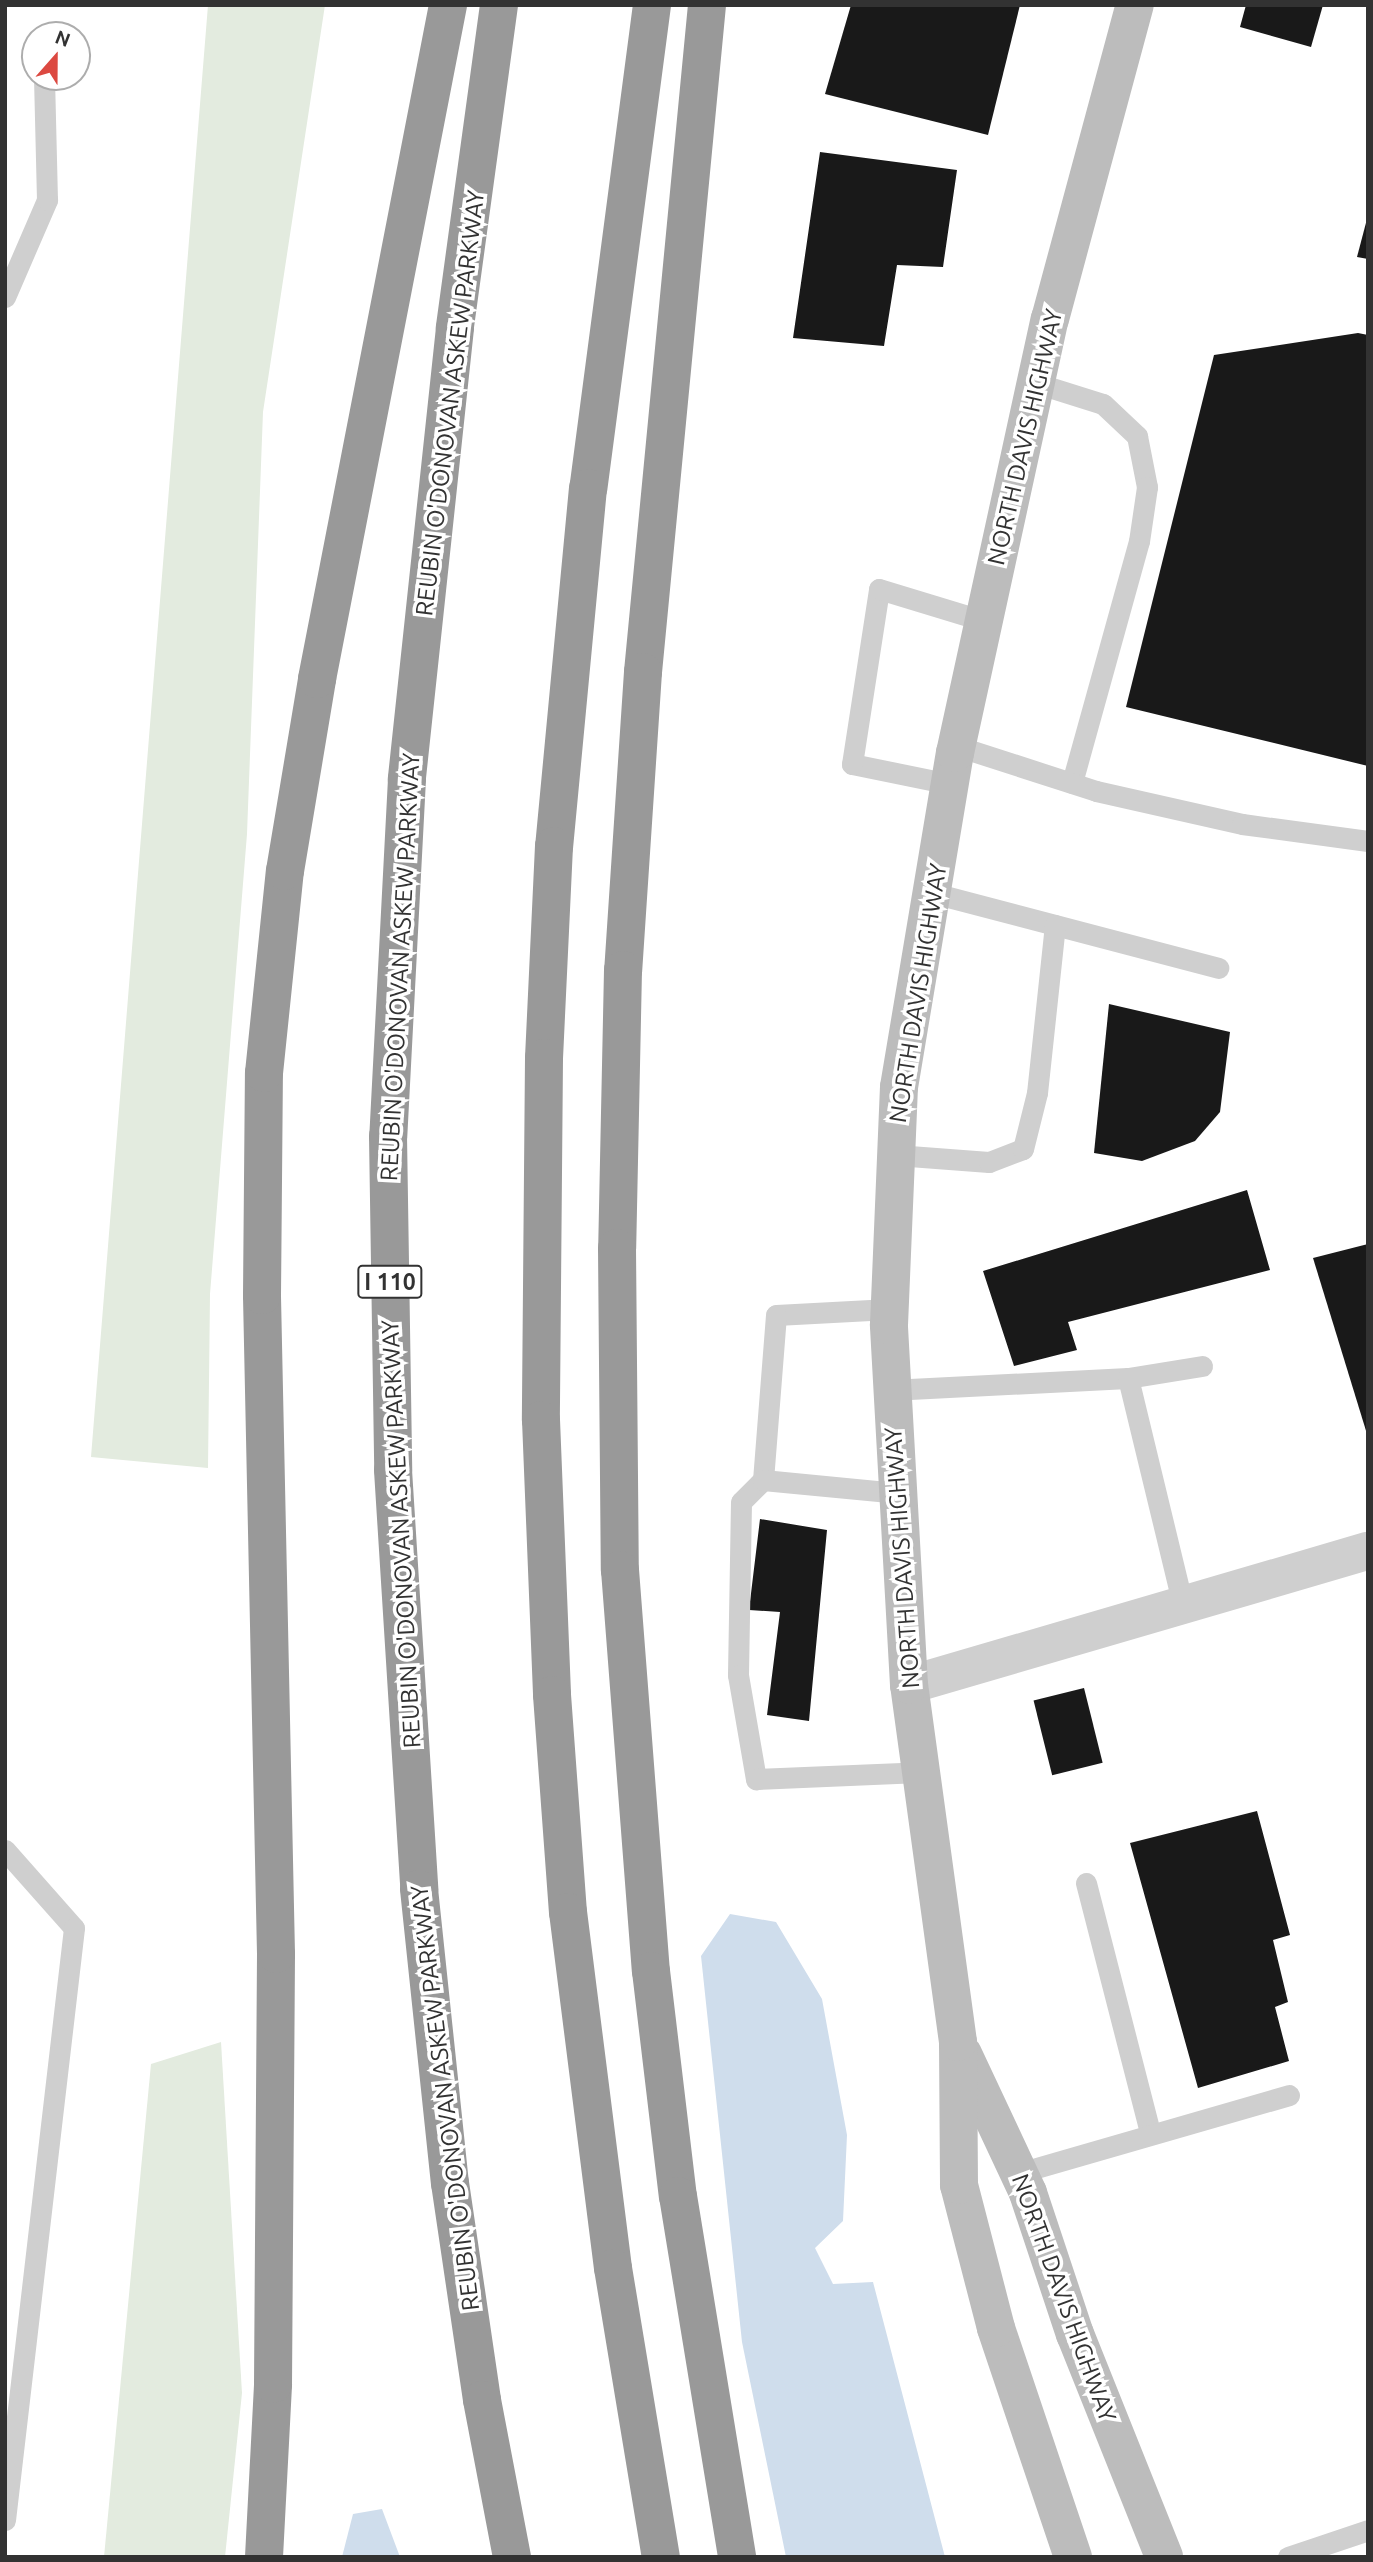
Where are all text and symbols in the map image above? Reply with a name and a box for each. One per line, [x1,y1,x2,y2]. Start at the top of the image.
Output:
north arrow [21,21,91,91]
text: N [52,25,73,51]
street label: REUBIN O'DONOVAN ASKEW PARKWAY [410,188,490,618]
street label: NORTH DAVIS HIGHWAY [981,306,1069,568]
street label: REUBIN O'DONOVAN ASKEW PARKWAY [374,752,426,1182]
street label: NORTH DAVIS HIGHWAY [883,861,953,1125]
road number: I 110 [357,1262,423,1302]
street label: REUBIN O'DONOVAN ASKEW PARKWAY [375,1319,427,1749]
street label: NORTH DAVIS HIGHWAY [878,1426,926,1690]
street label: REUBIN O'DONOVAN ASKEW PARKWAY [405,1883,485,2313]
street label: NORTH DAVIS HIGHWAY [1006,2170,1122,2426]

